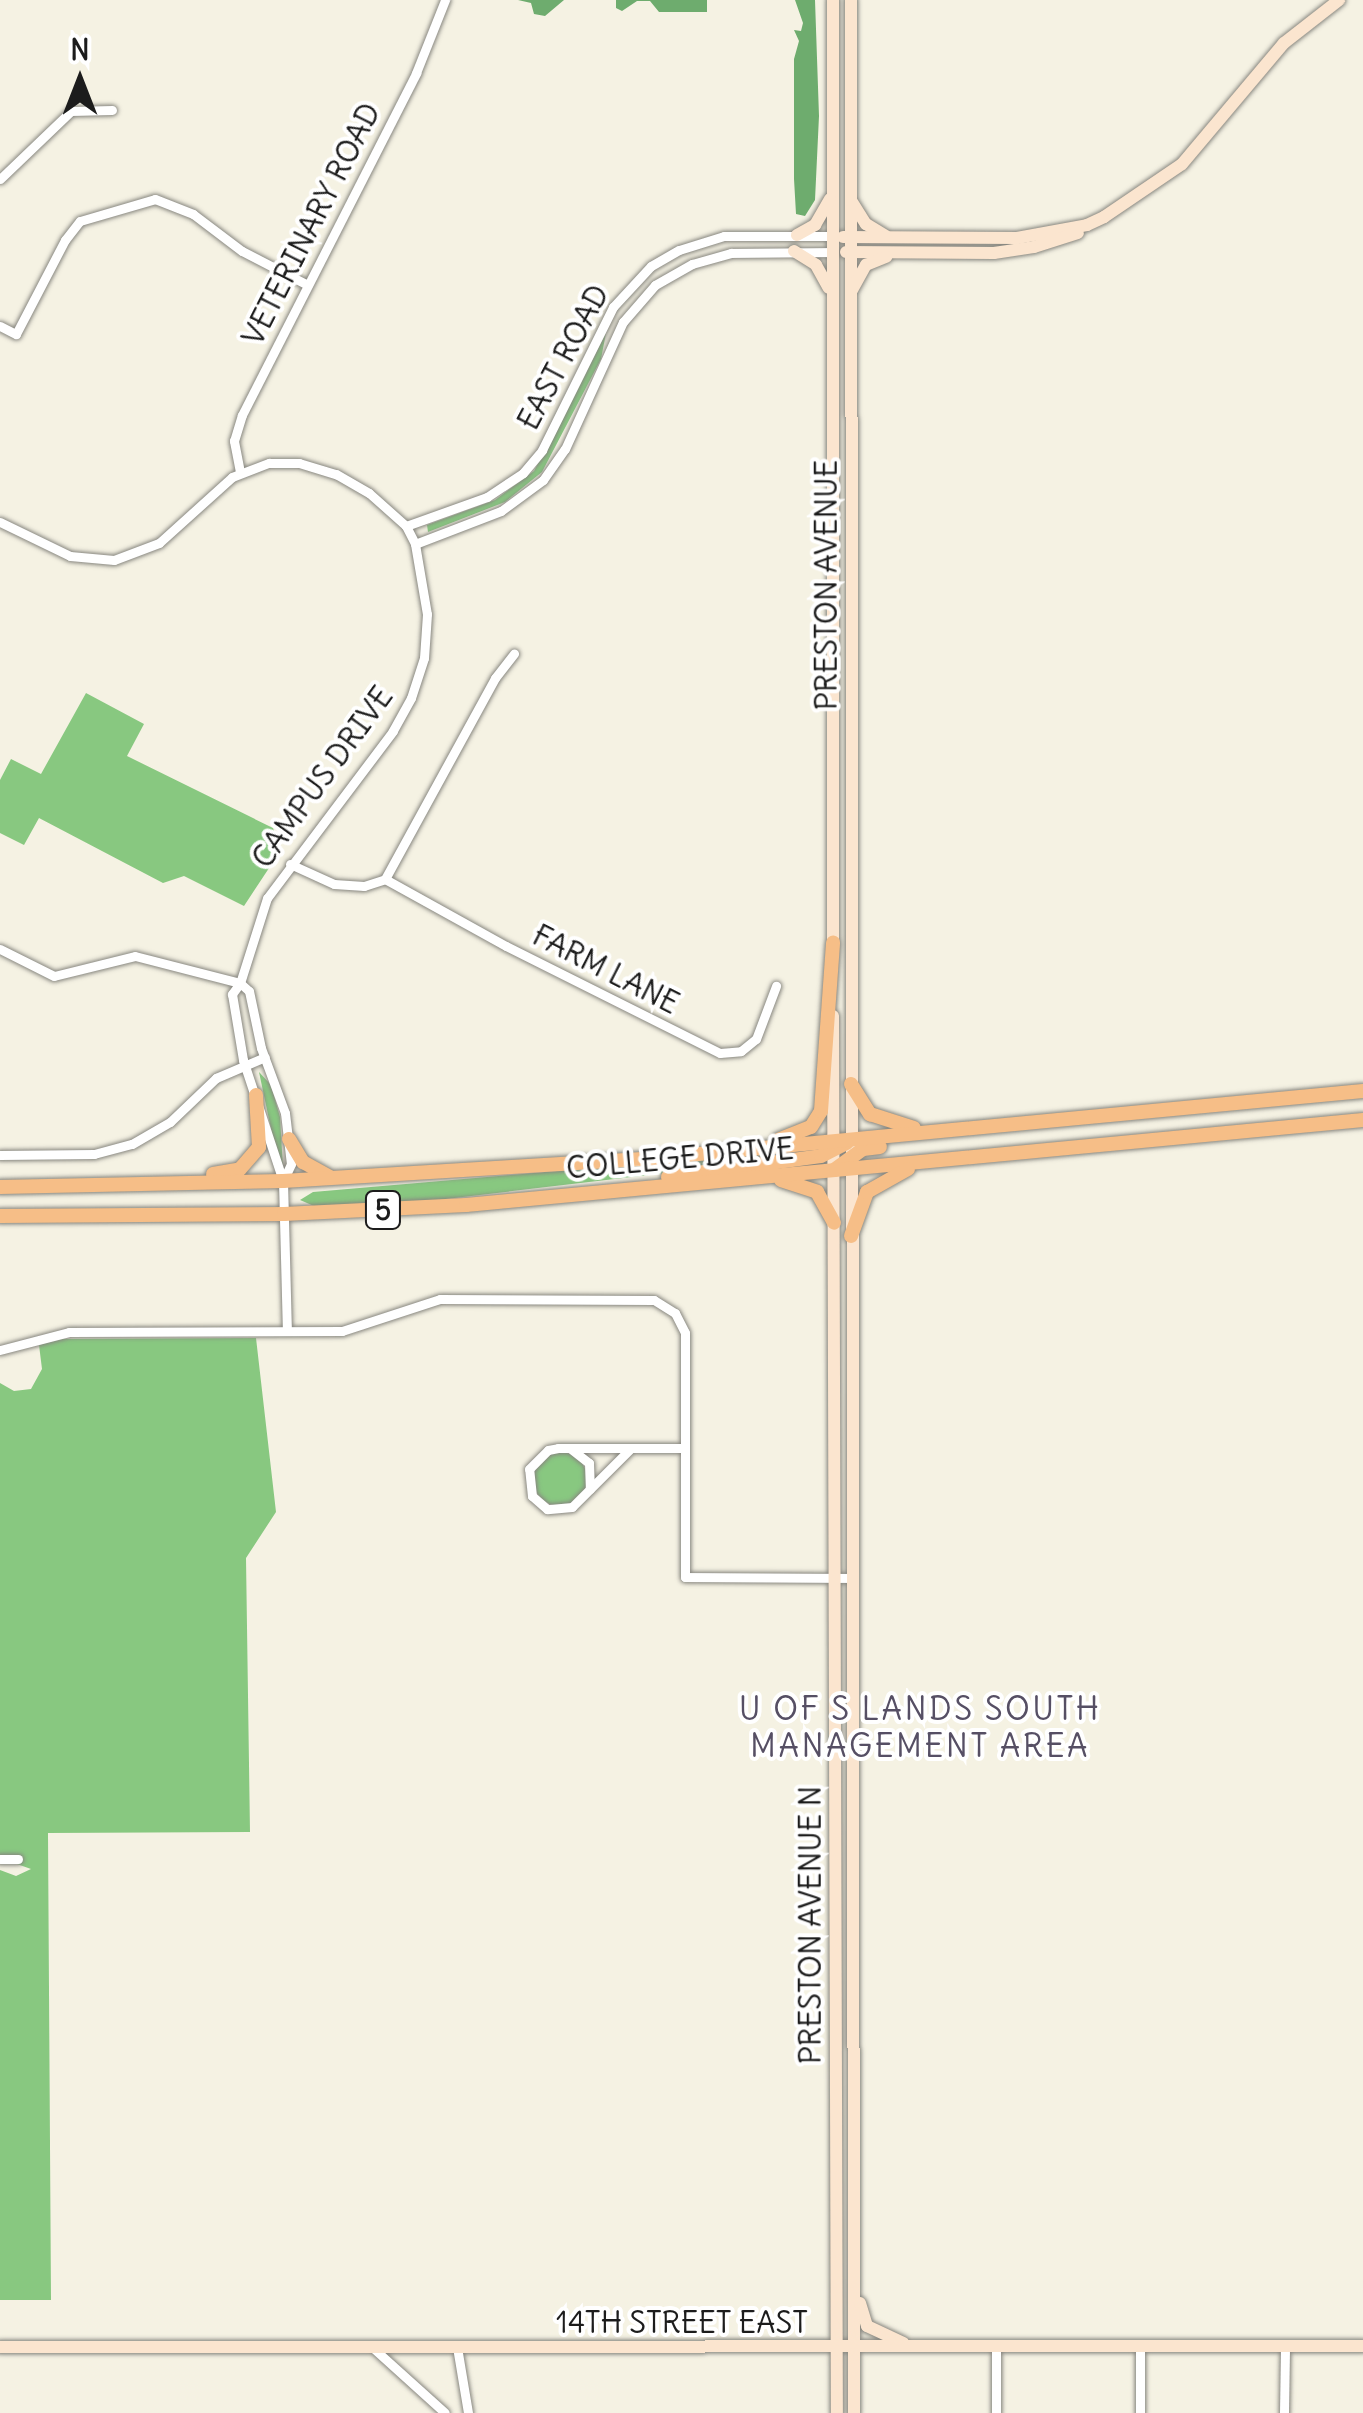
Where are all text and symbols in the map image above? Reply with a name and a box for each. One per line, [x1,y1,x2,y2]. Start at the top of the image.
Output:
north arrow [30,30,130,130]
text: N [70,32,90,68]
street label: VETERINARY ROAD [234,97,388,351]
street label: EAST ROAD [510,278,616,436]
street label: PRESTON AVENUE [808,460,844,710]
street label: CAMPUS DRIVE [244,679,400,875]
street label: FARM LANE [527,917,685,1021]
street label: COLLEGE DRIVE [565,1130,795,1186]
road number: 5 [363,1187,403,1233]
district label: U OF S LANDS SOUTH MANAGEMENT AREA [739,1691,1101,1766]
street label: PRESTON AVENUE N [792,1786,828,2064]
street label: 14TH STREET EAST [556,2304,808,2340]

